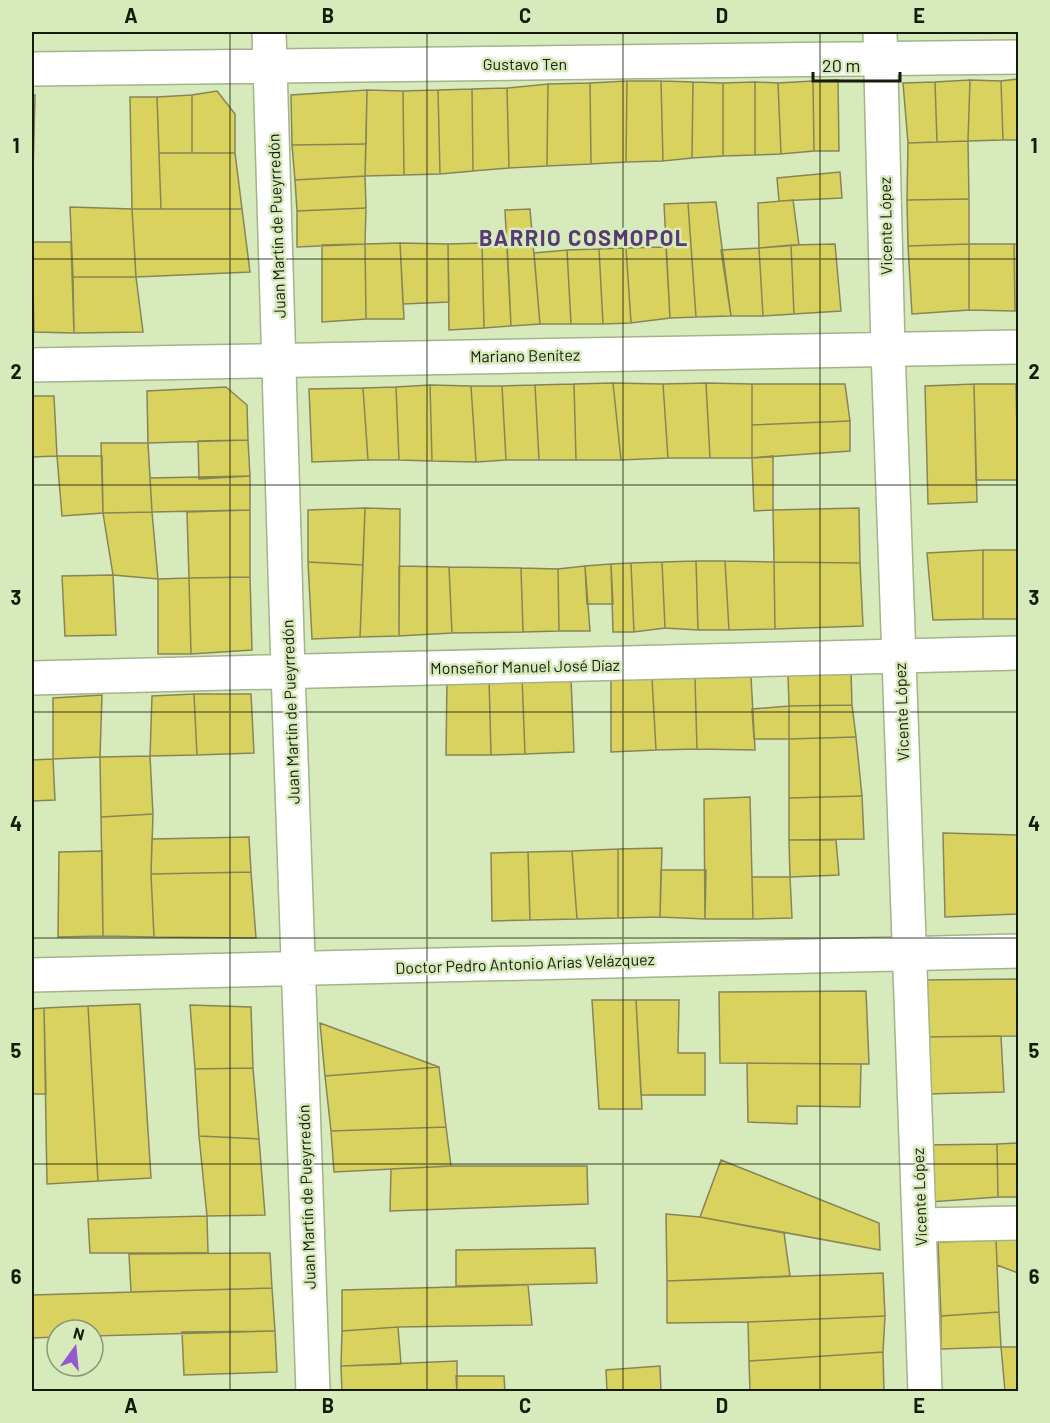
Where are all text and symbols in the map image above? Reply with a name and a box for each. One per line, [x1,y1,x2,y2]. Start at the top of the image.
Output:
text: A [124,3,138,27]
text: B [322,3,334,27]
text: C [519,3,531,27]
text: D [716,3,728,27]
text: E [913,3,925,27]
scale bar [813,45,900,83]
street label: Gustavo Ten [483,54,567,73]
text: 20 m [822,54,860,76]
text: 1 [12,133,20,157]
street label: Juan Martín de Pueyrredón [263,133,289,319]
text: 1 [1030,133,1038,157]
street label: Vicente López [875,177,895,275]
district label: BARRIO COSMOPOL [479,224,689,250]
street label: Mariano Benítez [470,345,580,365]
text: 2 [10,359,22,383]
text: 2 [1028,359,1040,383]
text: 3 [11,585,21,609]
text: 3 [1029,585,1039,609]
street label: Juan Martín de Pueyrredón [277,619,303,805]
street label: Monseñor Manuel José Díaz [430,655,620,677]
street label: Vicente López [890,663,912,761]
text: 4 [10,811,22,835]
text: 4 [1028,811,1040,835]
street label: Doctor Pedro Antonio Arias Velázquez [395,949,655,977]
text: 5 [11,1038,22,1062]
text: 5 [1029,1038,1040,1062]
street label: Juan Martín de Pueyrredón [293,1104,319,1290]
street label: Vicente López [908,1148,930,1246]
text: 6 [11,1264,22,1288]
text: 6 [1029,1264,1040,1288]
north arrow [45,1318,105,1378]
text: N [71,1322,87,1344]
text: A [124,1393,138,1417]
text: B [322,1393,334,1417]
text: C [519,1393,531,1417]
text: D [716,1393,728,1417]
text: E [913,1393,925,1417]

